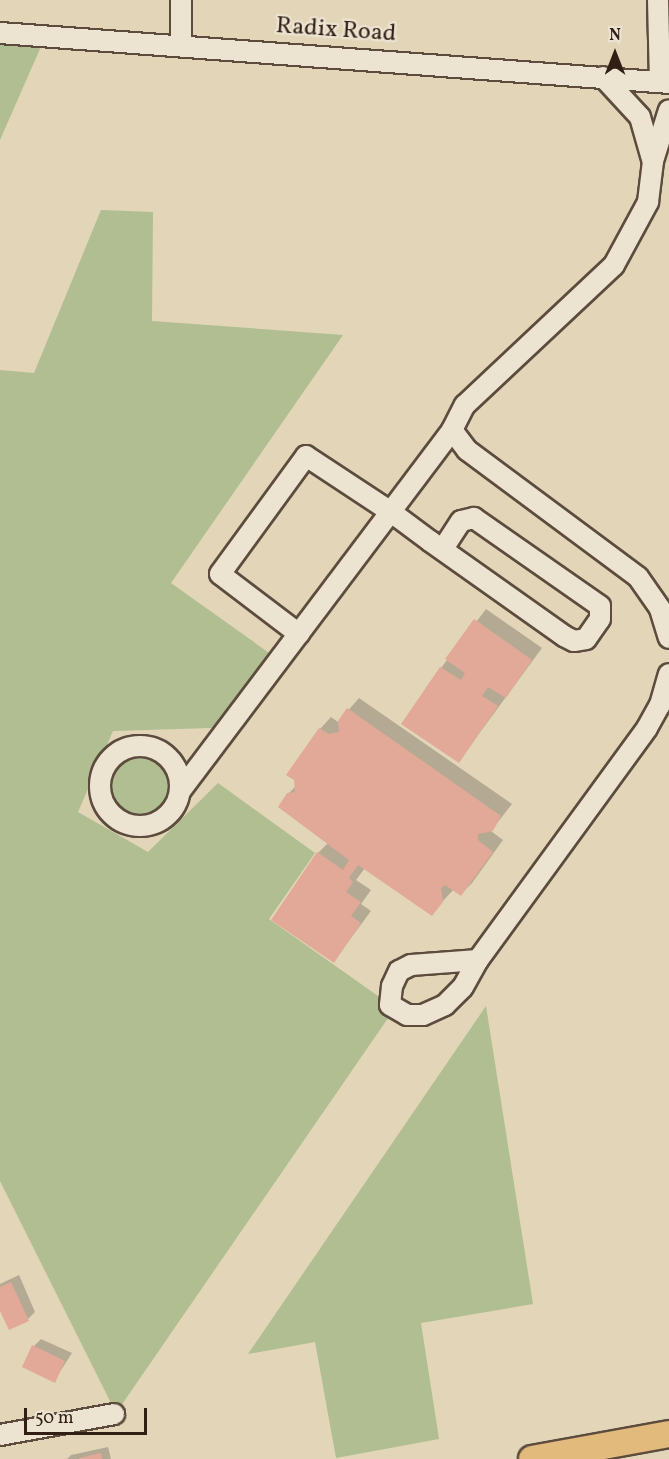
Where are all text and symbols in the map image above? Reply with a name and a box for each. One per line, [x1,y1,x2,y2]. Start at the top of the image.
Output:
street label: Radix Road [275,12,397,50]
north arrow [585,24,645,84]
text: N [609,25,621,47]
scale bar [27,1396,150,1434]
text: 50 m [35,1406,74,1431]

